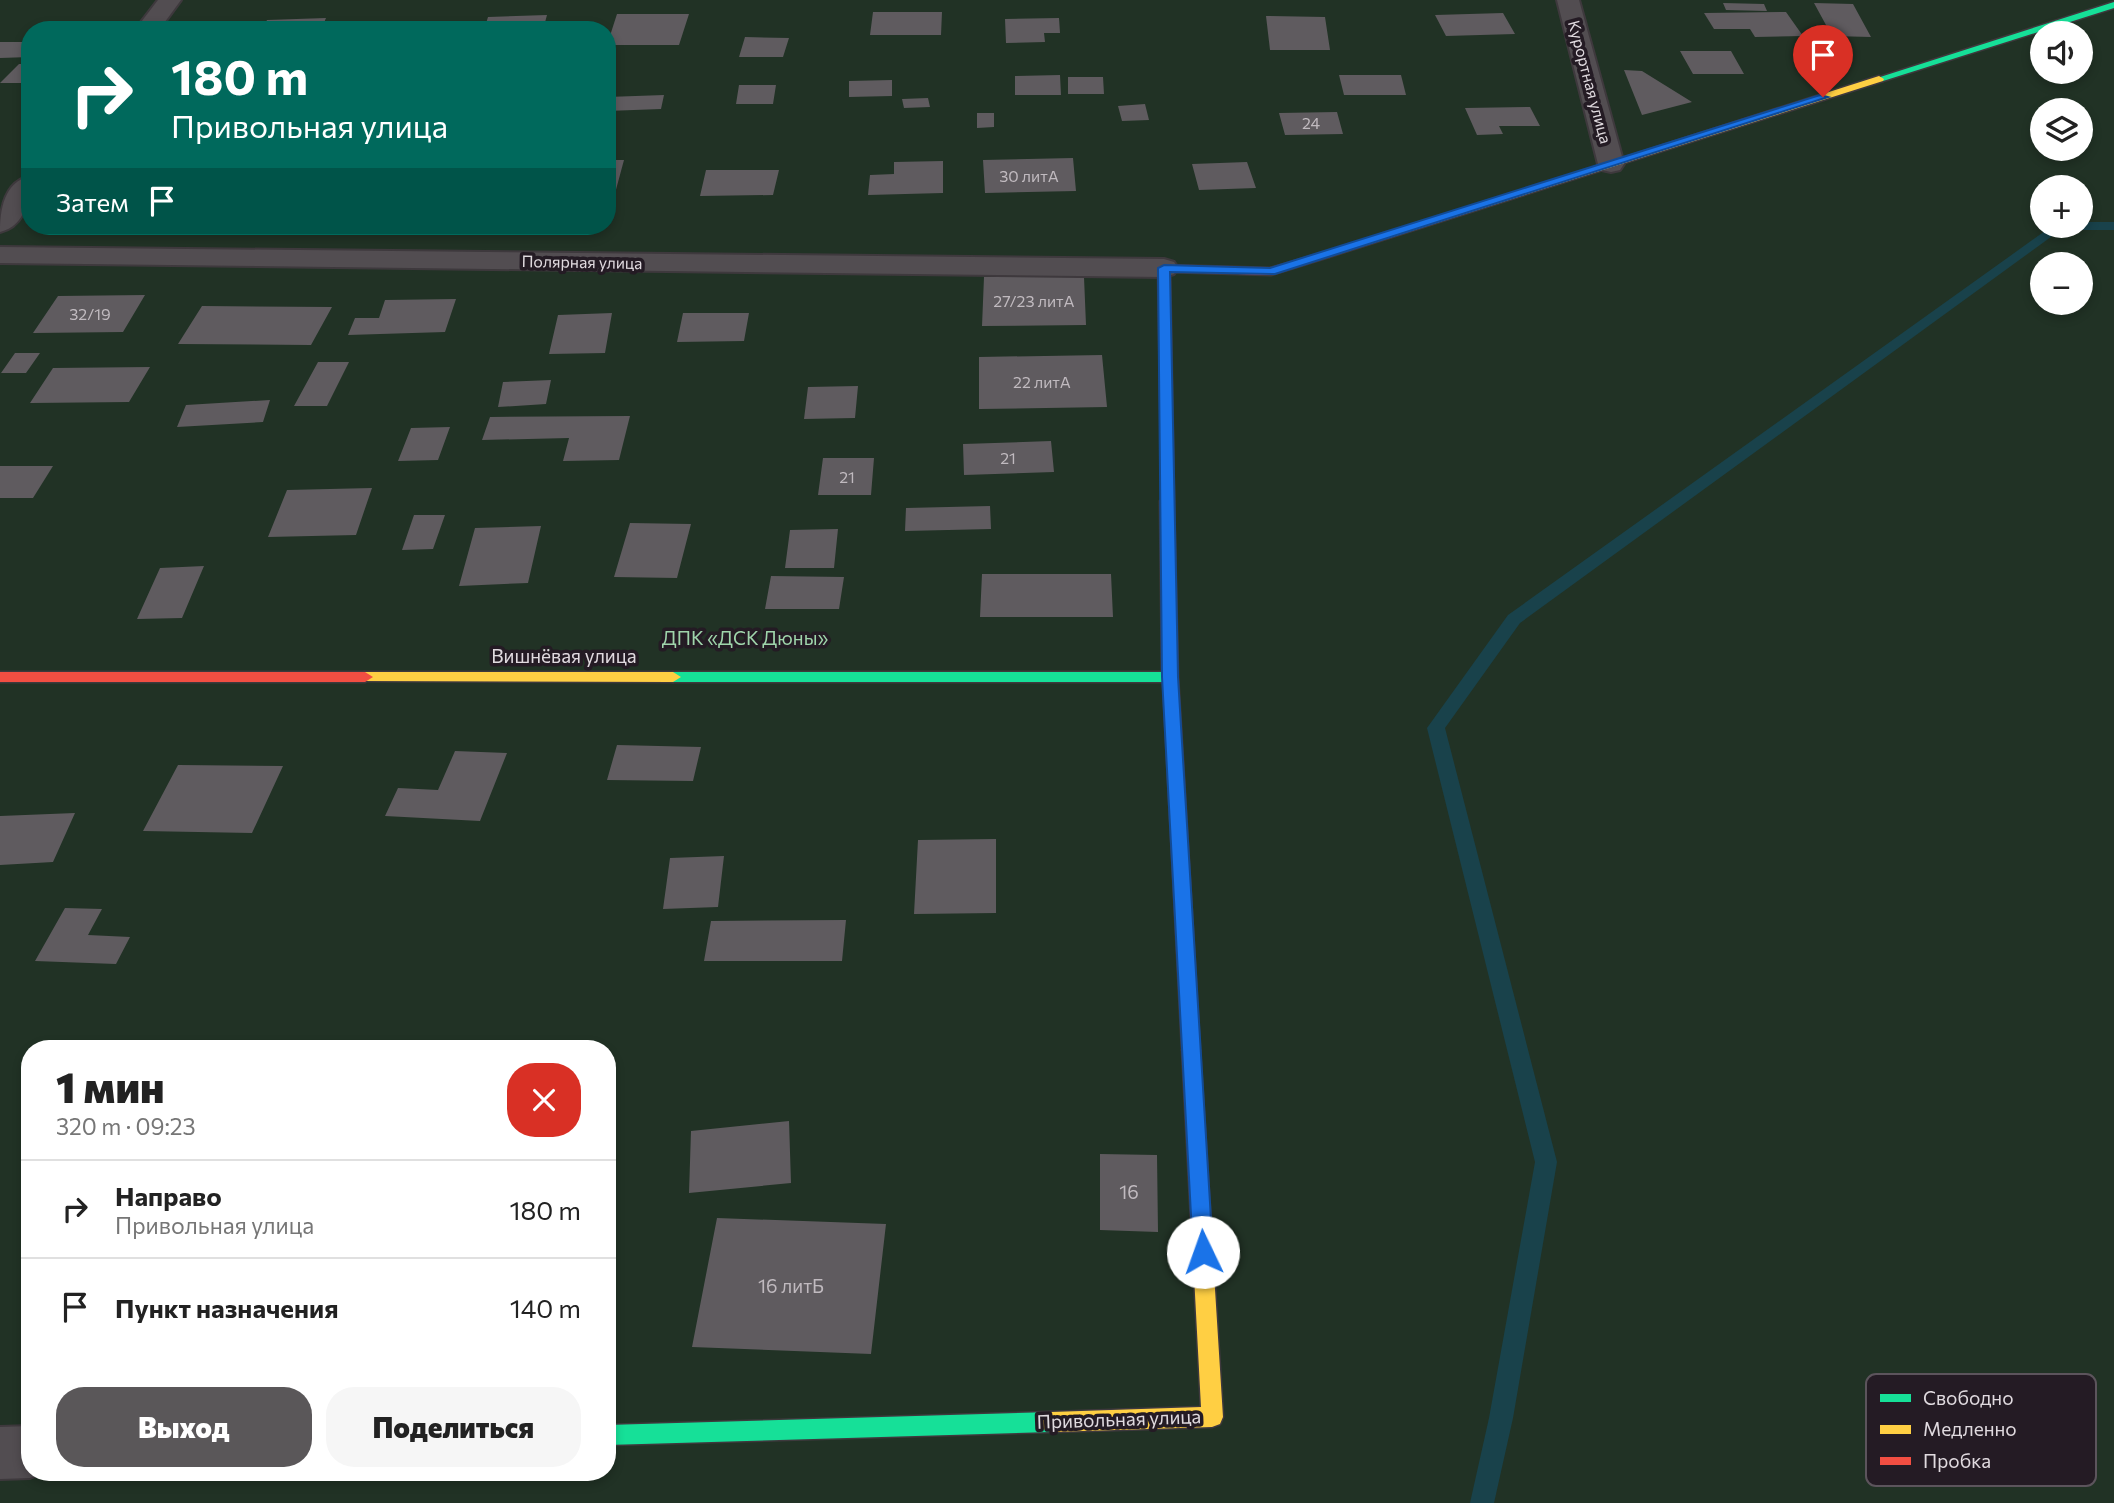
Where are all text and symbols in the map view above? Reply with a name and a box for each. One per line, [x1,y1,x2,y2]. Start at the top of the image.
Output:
street label: Курортная улица [1565,18,1616,146]
map controls [2030,21,2093,315]
button: sound [2030,21,2093,84]
pin [1793,25,1853,97]
icon: arrive [1804,36,1842,74]
text: 180 m [171,45,308,105]
icon: right [56,49,147,140]
button: layers [2030,98,2093,161]
text: Привольная улица [171,105,448,145]
house number: 24 [1302,113,1320,132]
house number: 30 литА [999,166,1059,185]
button: + [2030,175,2093,238]
icon: arrive [143,182,181,220]
text: Затем [56,186,129,217]
street label: Полярная улица [521,251,643,272]
button: − [2030,252,2093,315]
house number: 27/23 литА [993,291,1075,310]
house number: 32/19 [69,304,111,323]
house number: 22 литА [1013,372,1071,391]
house number: 21 [1000,448,1016,467]
house number: 21 [839,467,855,486]
park label: ДПК «ДСК Дюны» [662,626,828,649]
street label: Вишнёвая улица [491,644,637,667]
text: 1 мин [56,1060,165,1112]
button: close [507,1063,581,1137]
text: 320 m · 09:23 [56,1112,196,1140]
text: Направо [115,1180,222,1211]
house number: 16 [1119,1180,1139,1203]
icon: right [56,1190,94,1228]
text: 180 m [509,1194,581,1225]
text: Привольная улица [115,1211,314,1239]
position arrow [1166,1215,1240,1289]
house number: 16 литБ [758,1274,824,1297]
icon: arrive [56,1288,94,1326]
text: Пункт назначения [115,1292,339,1323]
text: 140 m [510,1292,581,1323]
legend [1866,1374,2096,1486]
text: Свободно [1923,1386,2013,1409]
button: Выход [56,1387,312,1467]
button: Поделиться [326,1387,581,1467]
street label: Привольная улица [1036,1404,1202,1433]
text: Медленно [1923,1417,2017,1440]
text: Пробка [1923,1449,1991,1472]

